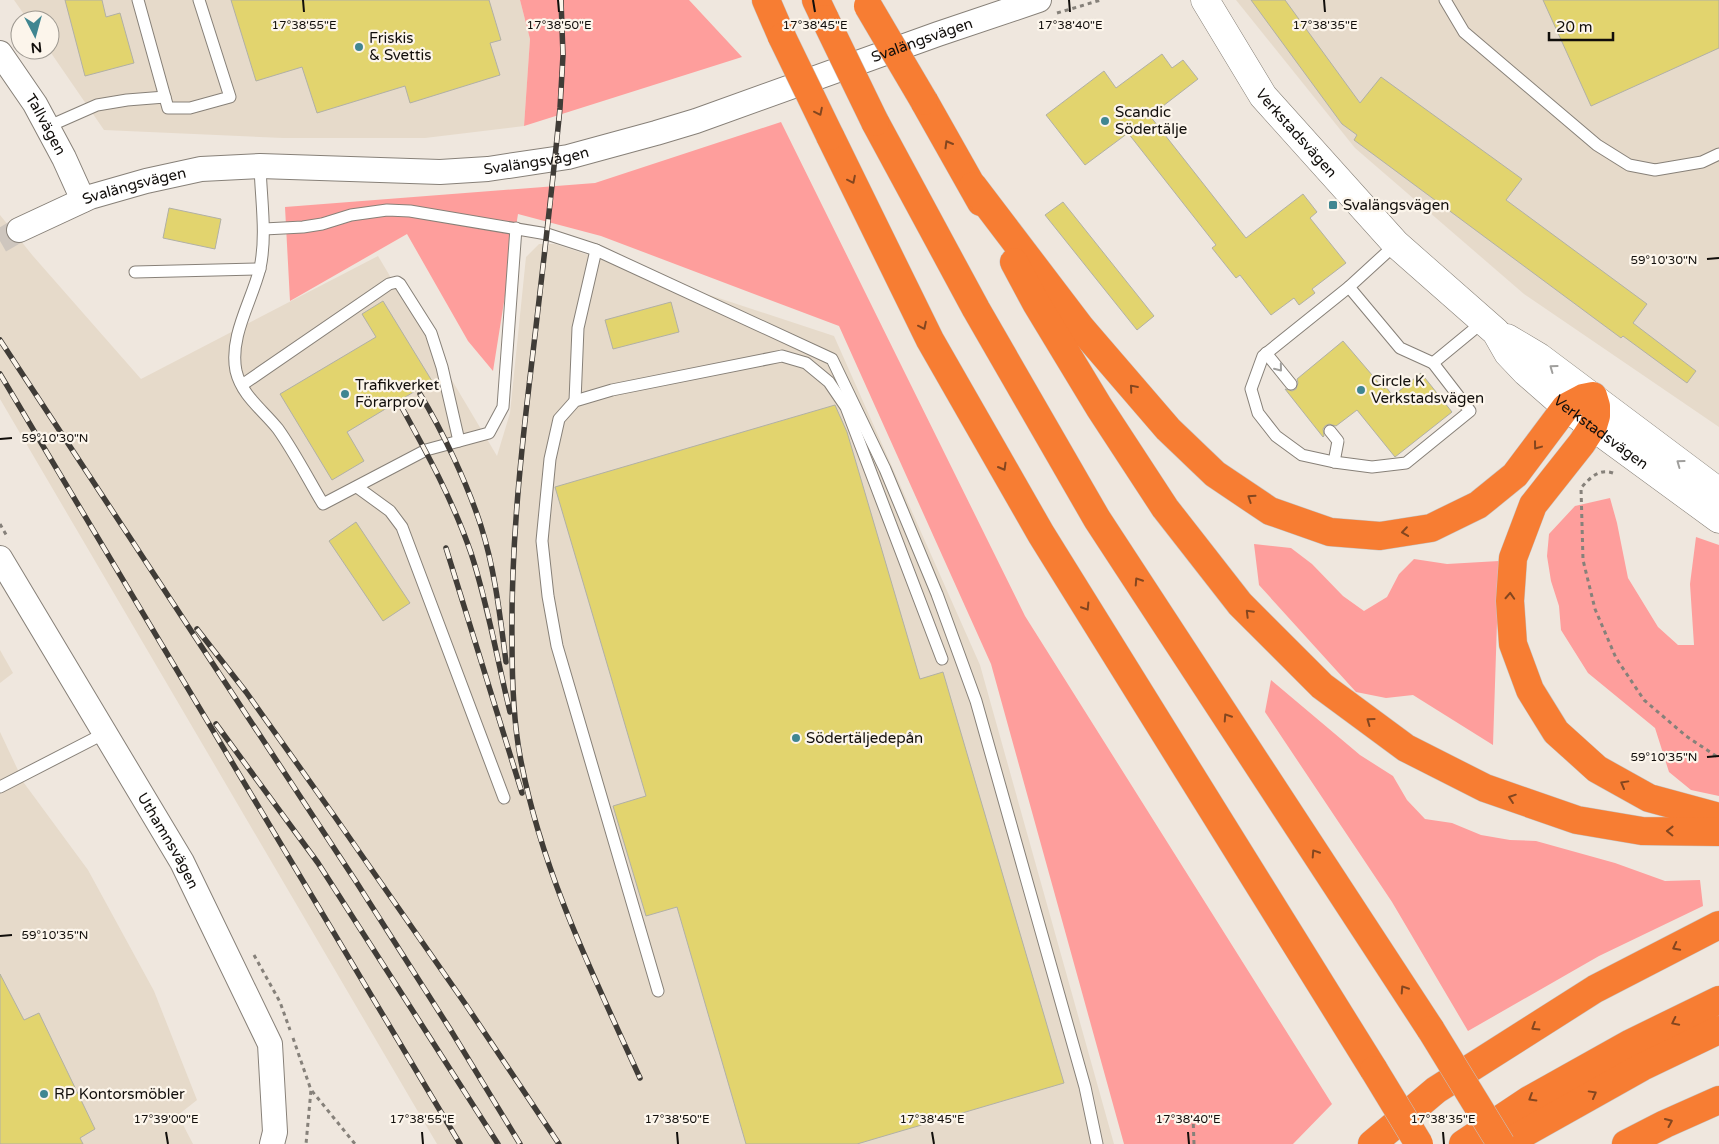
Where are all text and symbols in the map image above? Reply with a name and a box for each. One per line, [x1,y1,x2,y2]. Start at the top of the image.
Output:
north arrow [10,10,60,60]
scale bar [1549,10,1613,42]
street label: Svalängsvägen [869,14,975,66]
text: 17°38'55"E [271,18,337,32]
text: 17°38'50"E [526,18,592,32]
text: 17°38'45"E [782,18,848,32]
text: 17°38'40"E [1037,18,1103,32]
text: 17°38'35"E [1292,18,1358,32]
text: 20 m [1556,18,1593,36]
place label: Friskis & Svettis [369,29,431,64]
text: N [30,38,43,56]
marker: Friskis & Svettis [353,41,365,53]
street label: Verkstadsvägen [1252,86,1341,181]
street label: Tallvägen [22,90,70,158]
place label: Scandic Södertälje [1115,103,1187,138]
one-way arrow [813,107,823,116]
marker: Scandic Södertälje [1099,115,1111,127]
one-way arrow [945,140,955,149]
street label: Svalängsvägen [482,143,591,179]
street label: Svalängsvägen [79,164,188,208]
one-way arrow [846,175,856,184]
place label: Svalängsvägen [1343,196,1449,214]
marker: Svalängsvägen [1327,199,1339,211]
text: 59°10'30"N [1631,253,1698,267]
one-way arrow [917,321,927,330]
one-way arrow [1273,363,1282,372]
one-way arrow [1550,365,1559,373]
place label: Circle K Verkstadsvägen [1371,372,1484,407]
place label: Trafikverket Förarprov [355,376,440,411]
marker: Circle K Verkstadsvägen [1355,384,1367,396]
one-way arrow [1130,385,1138,394]
marker: Trafikverket Förarprov [339,388,351,400]
street label: Verkstadsvägen [1550,391,1652,473]
text: 59°10'30"N [22,431,89,445]
one-way arrow [1535,440,1543,449]
one-way arrow [1676,460,1686,469]
one-way arrow [996,462,1006,471]
one-way arrow [1247,495,1257,504]
one-way arrow [1401,526,1410,536]
one-way arrow [1135,577,1144,586]
one-way arrow [1505,592,1516,600]
one-way arrow [1080,601,1089,610]
one-way arrow [1246,610,1255,619]
one-way arrow [1223,713,1233,722]
one-way arrow [1366,718,1376,727]
place label: Södertäljedepån [806,729,923,747]
marker: Södertäljedepån [790,732,802,744]
text: 59°10'35"N [1631,750,1698,764]
one-way arrow [1620,780,1629,790]
street label: Uthamnsvägen [134,789,203,892]
one-way arrow [1509,793,1517,803]
one-way arrow [1666,826,1674,836]
one-way arrow [1312,849,1322,858]
text: 59°10'35"N [22,928,89,942]
one-way arrow [1672,941,1681,951]
one-way arrow [1401,985,1410,995]
one-way arrow [1671,1015,1680,1026]
one-way arrow [1531,1021,1540,1031]
place label: RP Kontorsmöbler [54,1085,185,1103]
marker: RP Kontorsmöbler [38,1088,50,1100]
one-way arrow [1588,1090,1597,1100]
one-way arrow [1529,1092,1538,1102]
text: 17°39'00"E [133,1112,199,1126]
text: 17°38'55"E [389,1112,455,1126]
text: 17°38'50"E [644,1112,710,1126]
text: 17°38'45"E [899,1112,965,1126]
text: 17°38'40"E [1155,1112,1221,1126]
text: 17°38'35"E [1410,1112,1476,1126]
one-way arrow [1664,1118,1673,1129]

